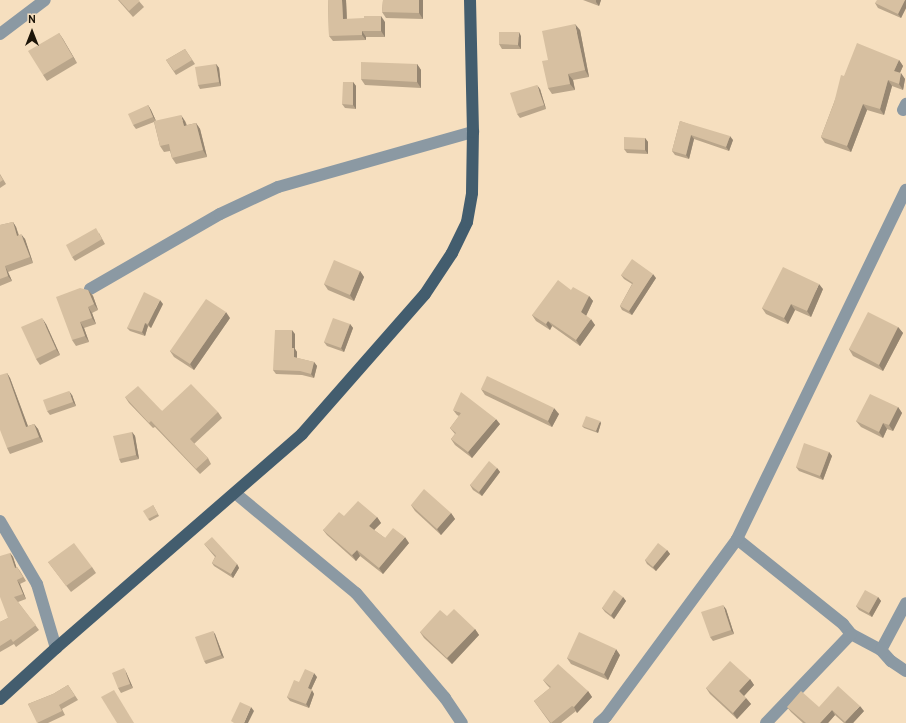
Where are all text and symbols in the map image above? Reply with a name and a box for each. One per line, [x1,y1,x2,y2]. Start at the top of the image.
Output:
north arrow [12,12,52,52]
text: N [28,13,36,27]

